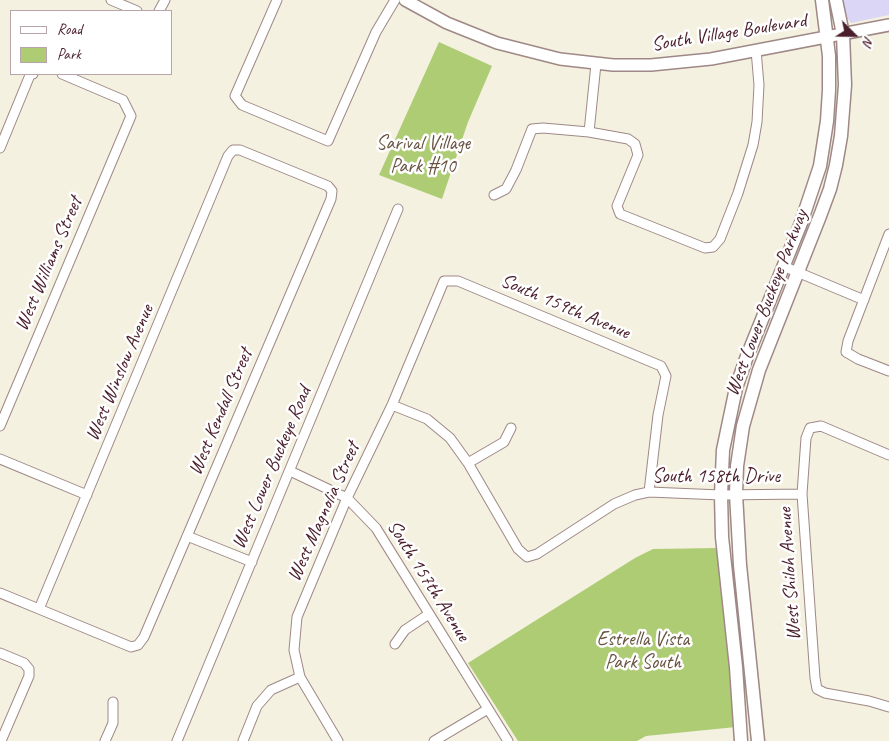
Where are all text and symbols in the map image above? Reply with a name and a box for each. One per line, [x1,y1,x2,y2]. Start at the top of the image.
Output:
street label: South Village Boulevard [650,9,808,57]
legend [10,10,172,75]
north arrow [829,10,879,60]
text: Road [57,20,82,39]
text: N [859,34,878,48]
text: Park [57,45,81,64]
park label: Sarival Village Park #10 [376,132,470,179]
street label: West Williams Street [10,193,88,335]
street label: West Lower Buckeye Parkway [720,207,814,399]
street label: South 159th Avenue [497,269,633,345]
street label: West Winslow Avenue [81,301,159,445]
street label: West Kendall Street [184,345,258,479]
street label: West Lower Buckeye Road [227,383,317,553]
street label: West Magnolia Street [283,439,365,585]
street label: South 158th Drive [652,465,780,489]
street label: West Shiloh Avenue [773,507,807,641]
street label: South 157th Avenue [381,516,475,646]
park label: Estrella Vista Park South [597,628,689,675]

